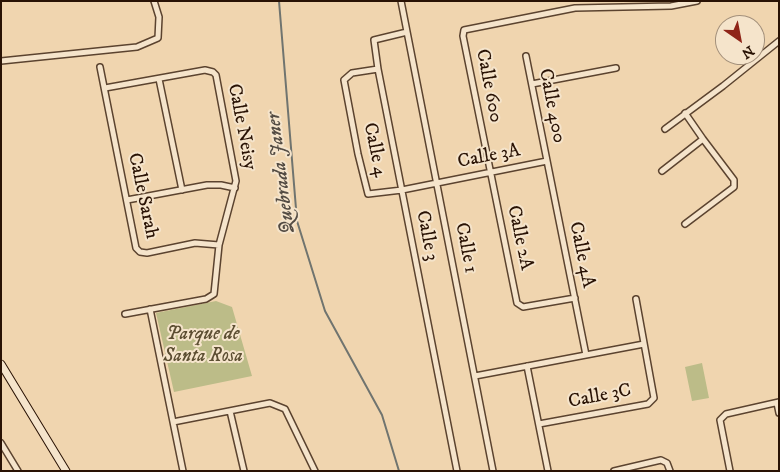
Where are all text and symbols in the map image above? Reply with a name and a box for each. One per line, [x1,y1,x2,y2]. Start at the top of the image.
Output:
north arrow [715,15,765,65]
text: N [738,41,757,62]
street label: Calle 600 [470,47,506,125]
street label: Calle 400 [533,67,569,145]
street label: Calle Neisy [221,82,261,172]
water label: Quebrada Janer [263,111,301,235]
street label: Calle 4 [357,121,391,179]
street label: Calle 3A [456,140,522,174]
street label: Calle Sarah [122,151,162,241]
street label: Calle 2A [501,204,537,272]
street label: Calle 3 [410,209,442,263]
street label: Calle 4A [563,220,599,290]
street label: Calle 1 [449,221,481,275]
park label: Parque de Santa Rosa [163,324,243,368]
street label: Calle 3C [567,380,633,414]

